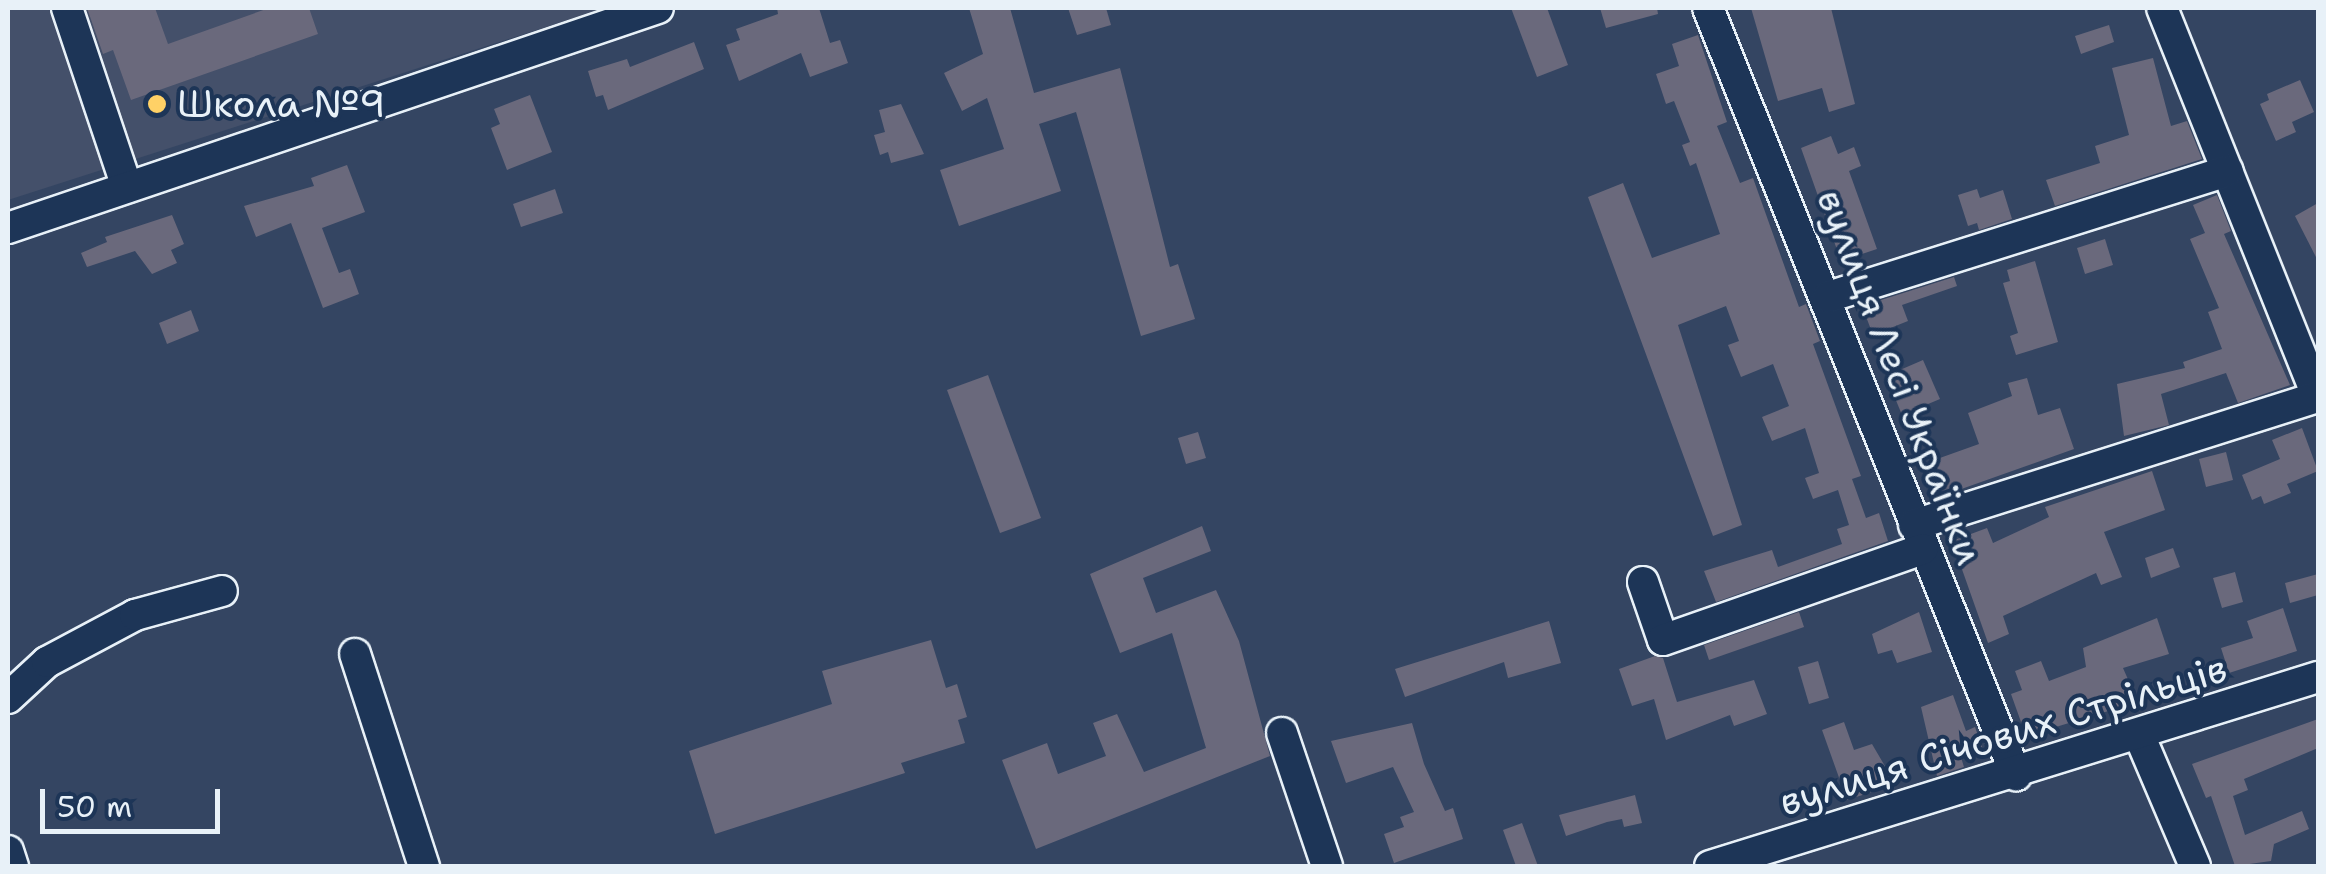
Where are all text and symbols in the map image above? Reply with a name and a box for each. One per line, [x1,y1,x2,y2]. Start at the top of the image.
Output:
place label: Школа №9 [177,81,386,127]
marker: Школа №9 [146,93,168,115]
street label: вулиця Лесі Українки [1807,183,1993,571]
street label: вулиця Січових Стрільців [1774,645,2232,825]
scale bar [45,769,225,831]
text: 50 m [57,786,132,827]

